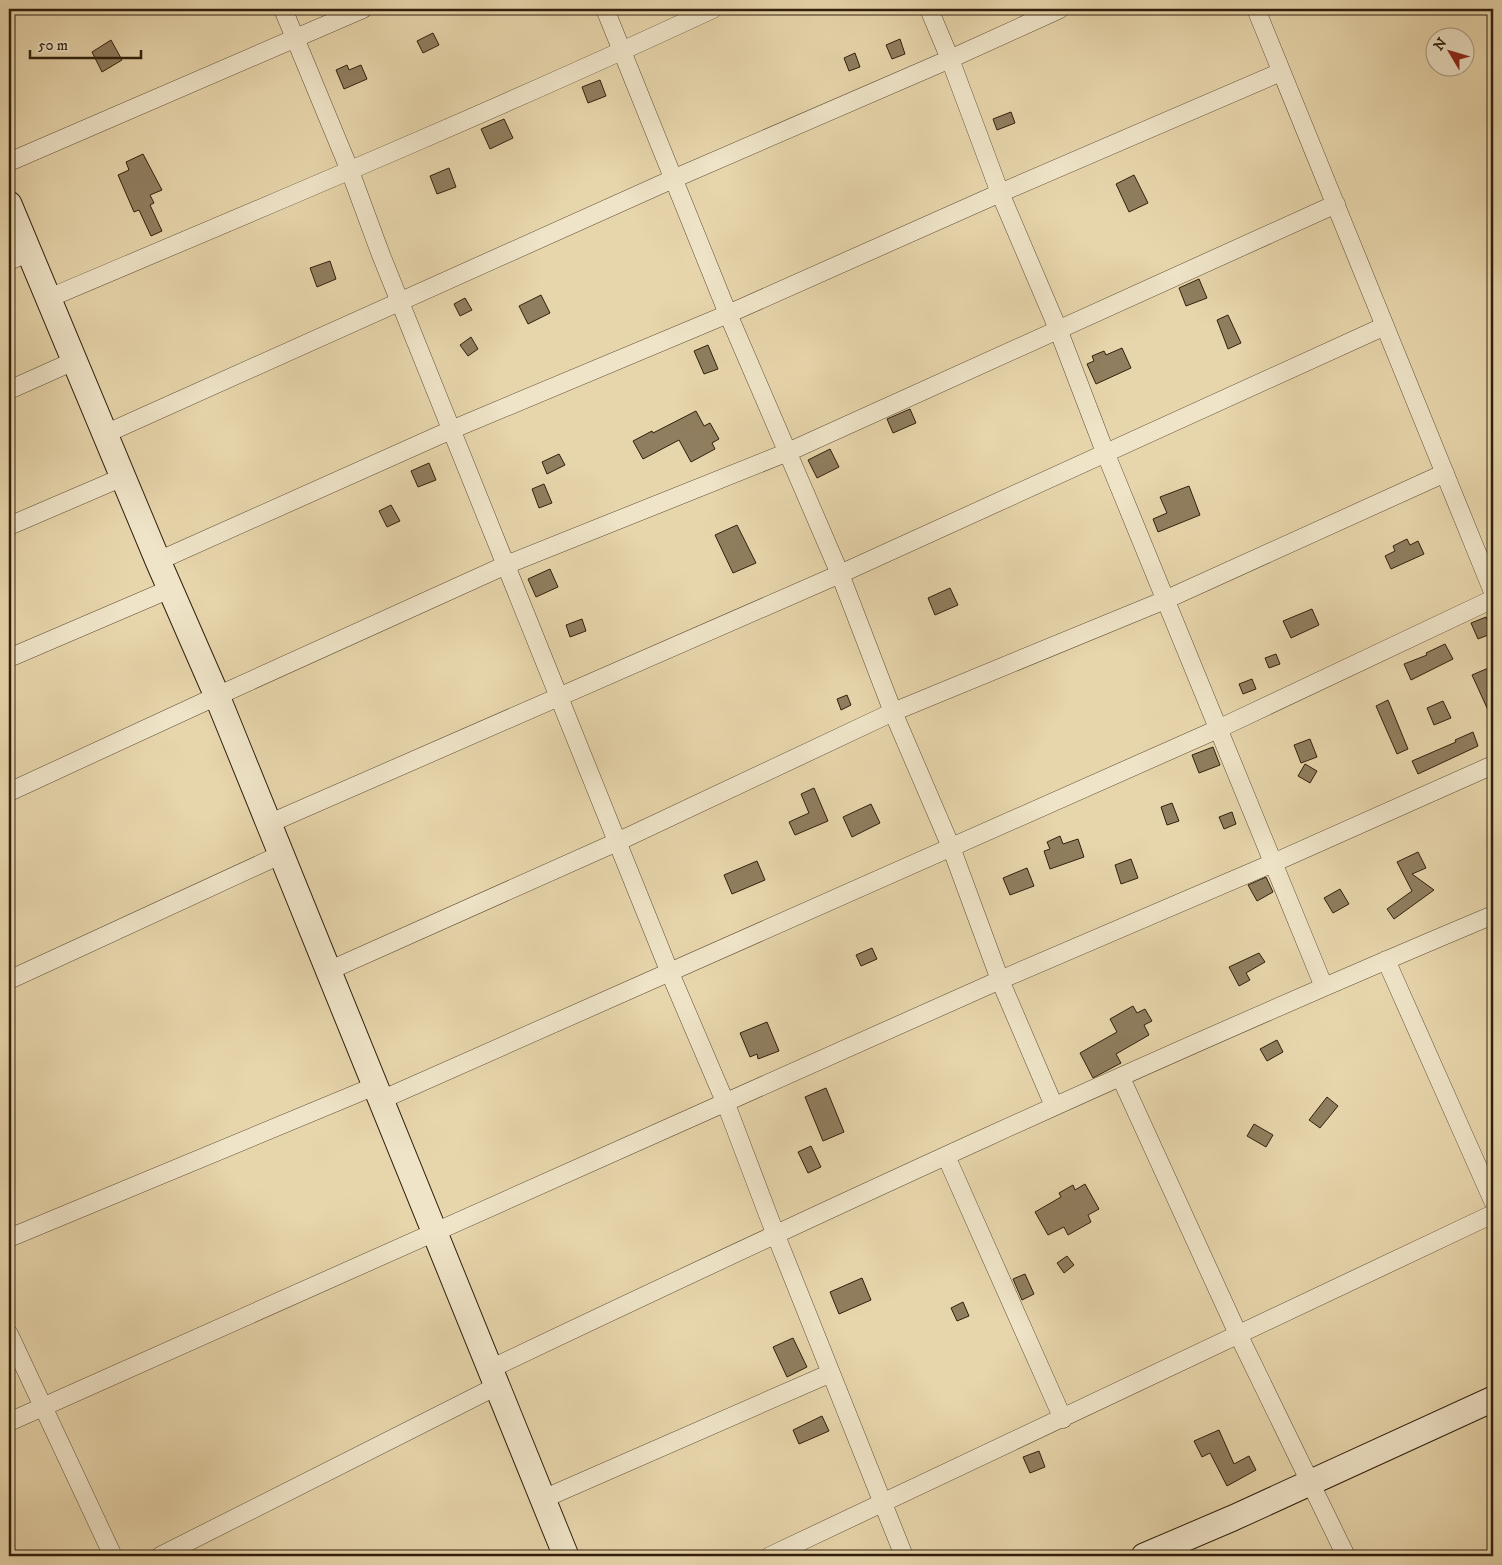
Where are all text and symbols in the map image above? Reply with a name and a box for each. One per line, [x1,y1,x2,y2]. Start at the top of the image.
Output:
scale bar [30,28,141,60]
north arrow [1424,28,1474,78]
text: N [1430,34,1451,55]
text: 50 m [38,36,68,55]

